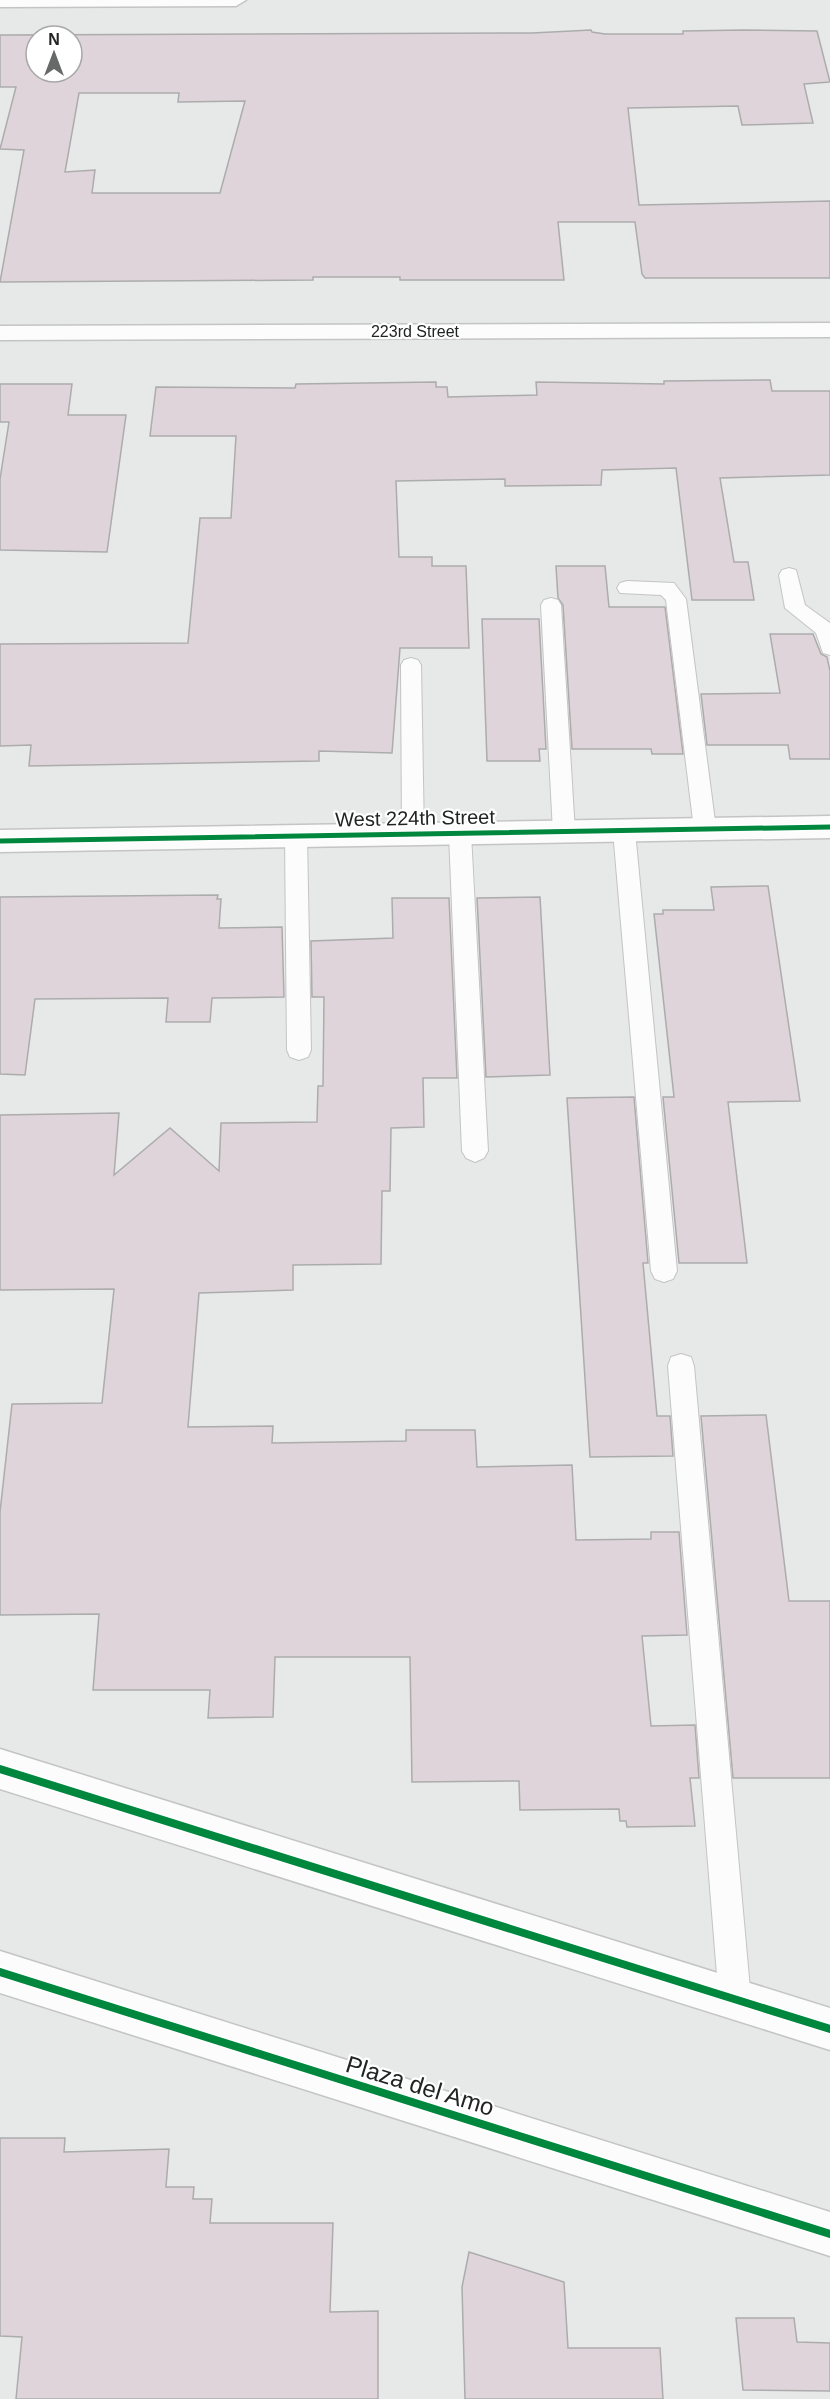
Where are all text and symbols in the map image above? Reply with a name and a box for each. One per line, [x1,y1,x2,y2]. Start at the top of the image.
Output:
north arrow [24,24,84,84]
text: N [48,31,60,48]
street label: 223rd Street [371,323,460,340]
street label: West 224th Street [335,806,495,830]
street label: Plaza del Amo [343,2050,497,2121]

